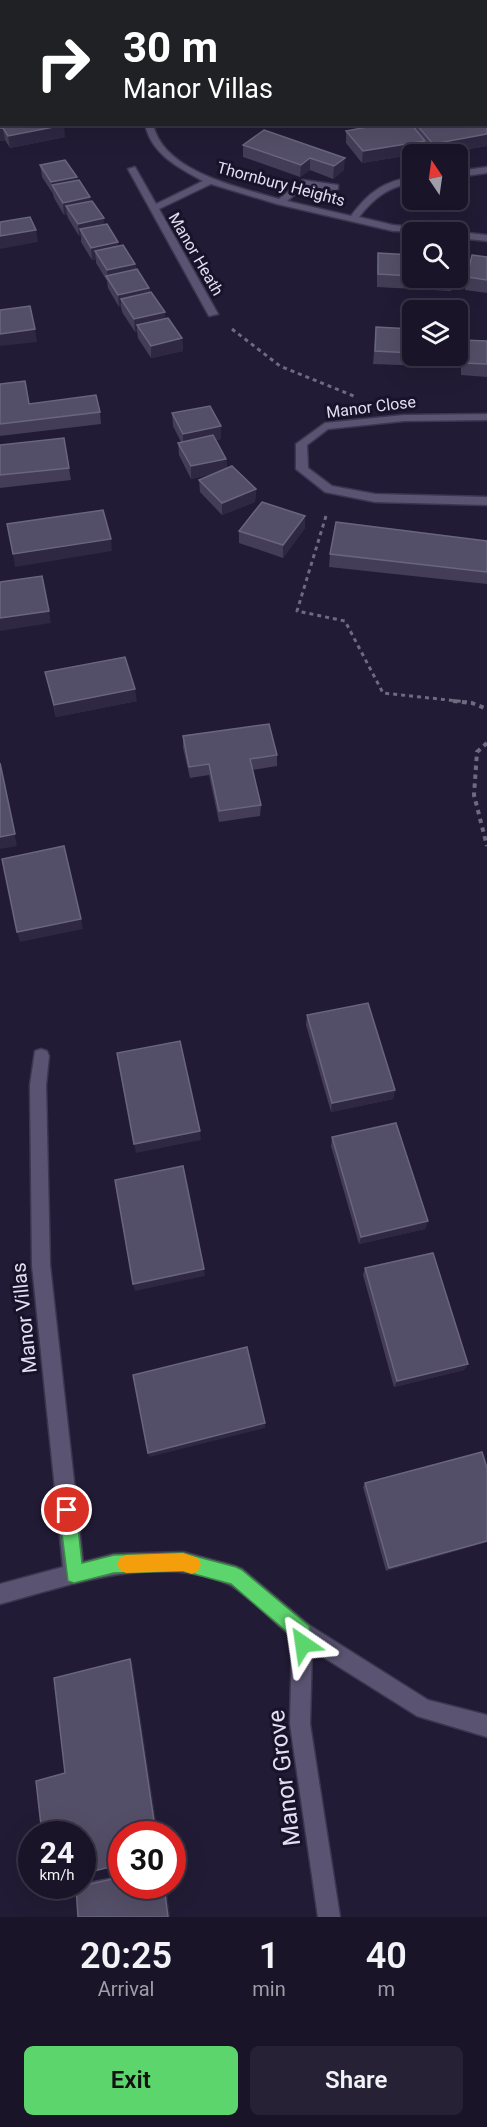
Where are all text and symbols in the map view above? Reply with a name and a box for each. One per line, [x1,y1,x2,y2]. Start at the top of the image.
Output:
text: 30 m [123,23,218,72]
icon: right [24,24,102,102]
text: Manor Villas [123,73,273,105]
north arrow [402,144,468,210]
map controls [402,144,468,366]
street label: Thornbury Heights [215,158,347,210]
street label: Manor Heath [165,209,227,299]
button: search [402,222,468,288]
button: layers [402,300,468,366]
street label: Manor Close [325,392,417,422]
street label: Manor Villas [6,1262,42,1374]
pin [41,1484,92,1535]
icon: arrive [50,1493,83,1526]
position arrow [271,1612,335,1676]
street label: Manor Grove [262,1708,306,1848]
speed limit sign: 30 [108,1821,186,1899]
text: 24 [40,1835,74,1870]
text: km/h [39,1866,75,1884]
text: 20:25 [80,1935,172,1977]
text: 1 [259,1935,279,1977]
text: 40 [366,1935,407,1977]
text: Arrival [98,1977,154,2001]
text: min [252,1977,286,2001]
text: m [378,1977,395,2001]
button: Exit [24,2046,238,2115]
button: Share [250,2046,463,2115]

